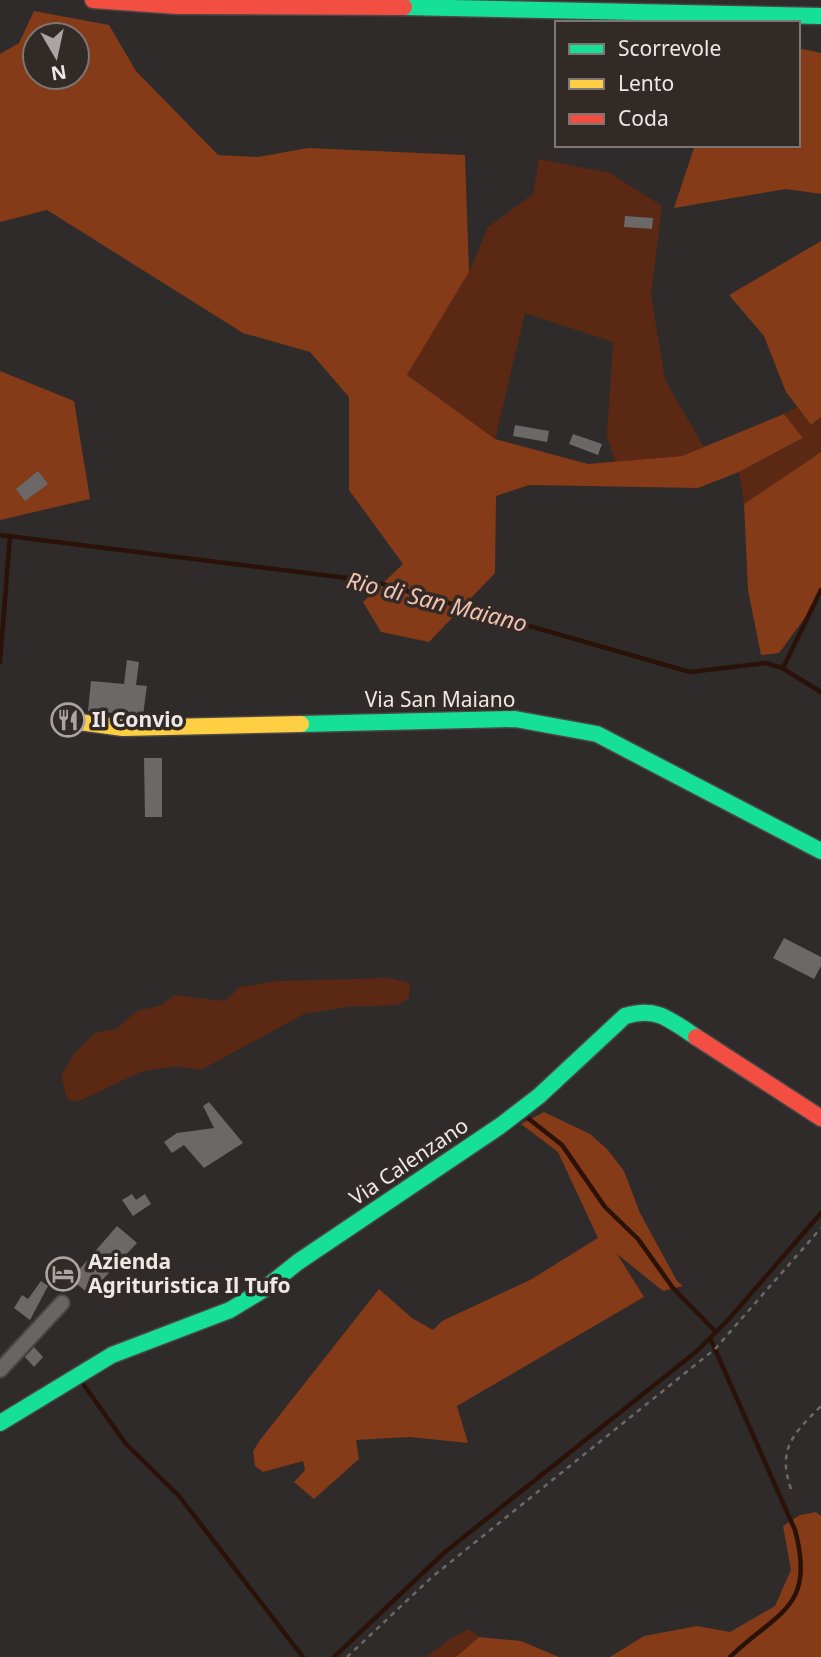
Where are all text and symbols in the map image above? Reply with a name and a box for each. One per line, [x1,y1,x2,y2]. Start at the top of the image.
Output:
north arrow [21,21,91,91]
legend [555,21,800,147]
text: Scorrevole [618,34,721,62]
text: N [49,59,68,87]
text: Lento [618,69,674,97]
text: Coda [618,104,669,132]
water label: Rio di San Maiano [344,563,531,639]
street label: Via San Maiano [365,685,515,713]
restaurant icon: Il Convio [49,701,87,739]
place label: Il Convio [92,705,184,733]
street label: Via Calenzano [343,1111,473,1211]
place label: Azienda Agrituristica Il Tufo [88,1247,291,1299]
hotel icon: Azienda Agrituristica Il Tufo [44,1255,82,1293]

